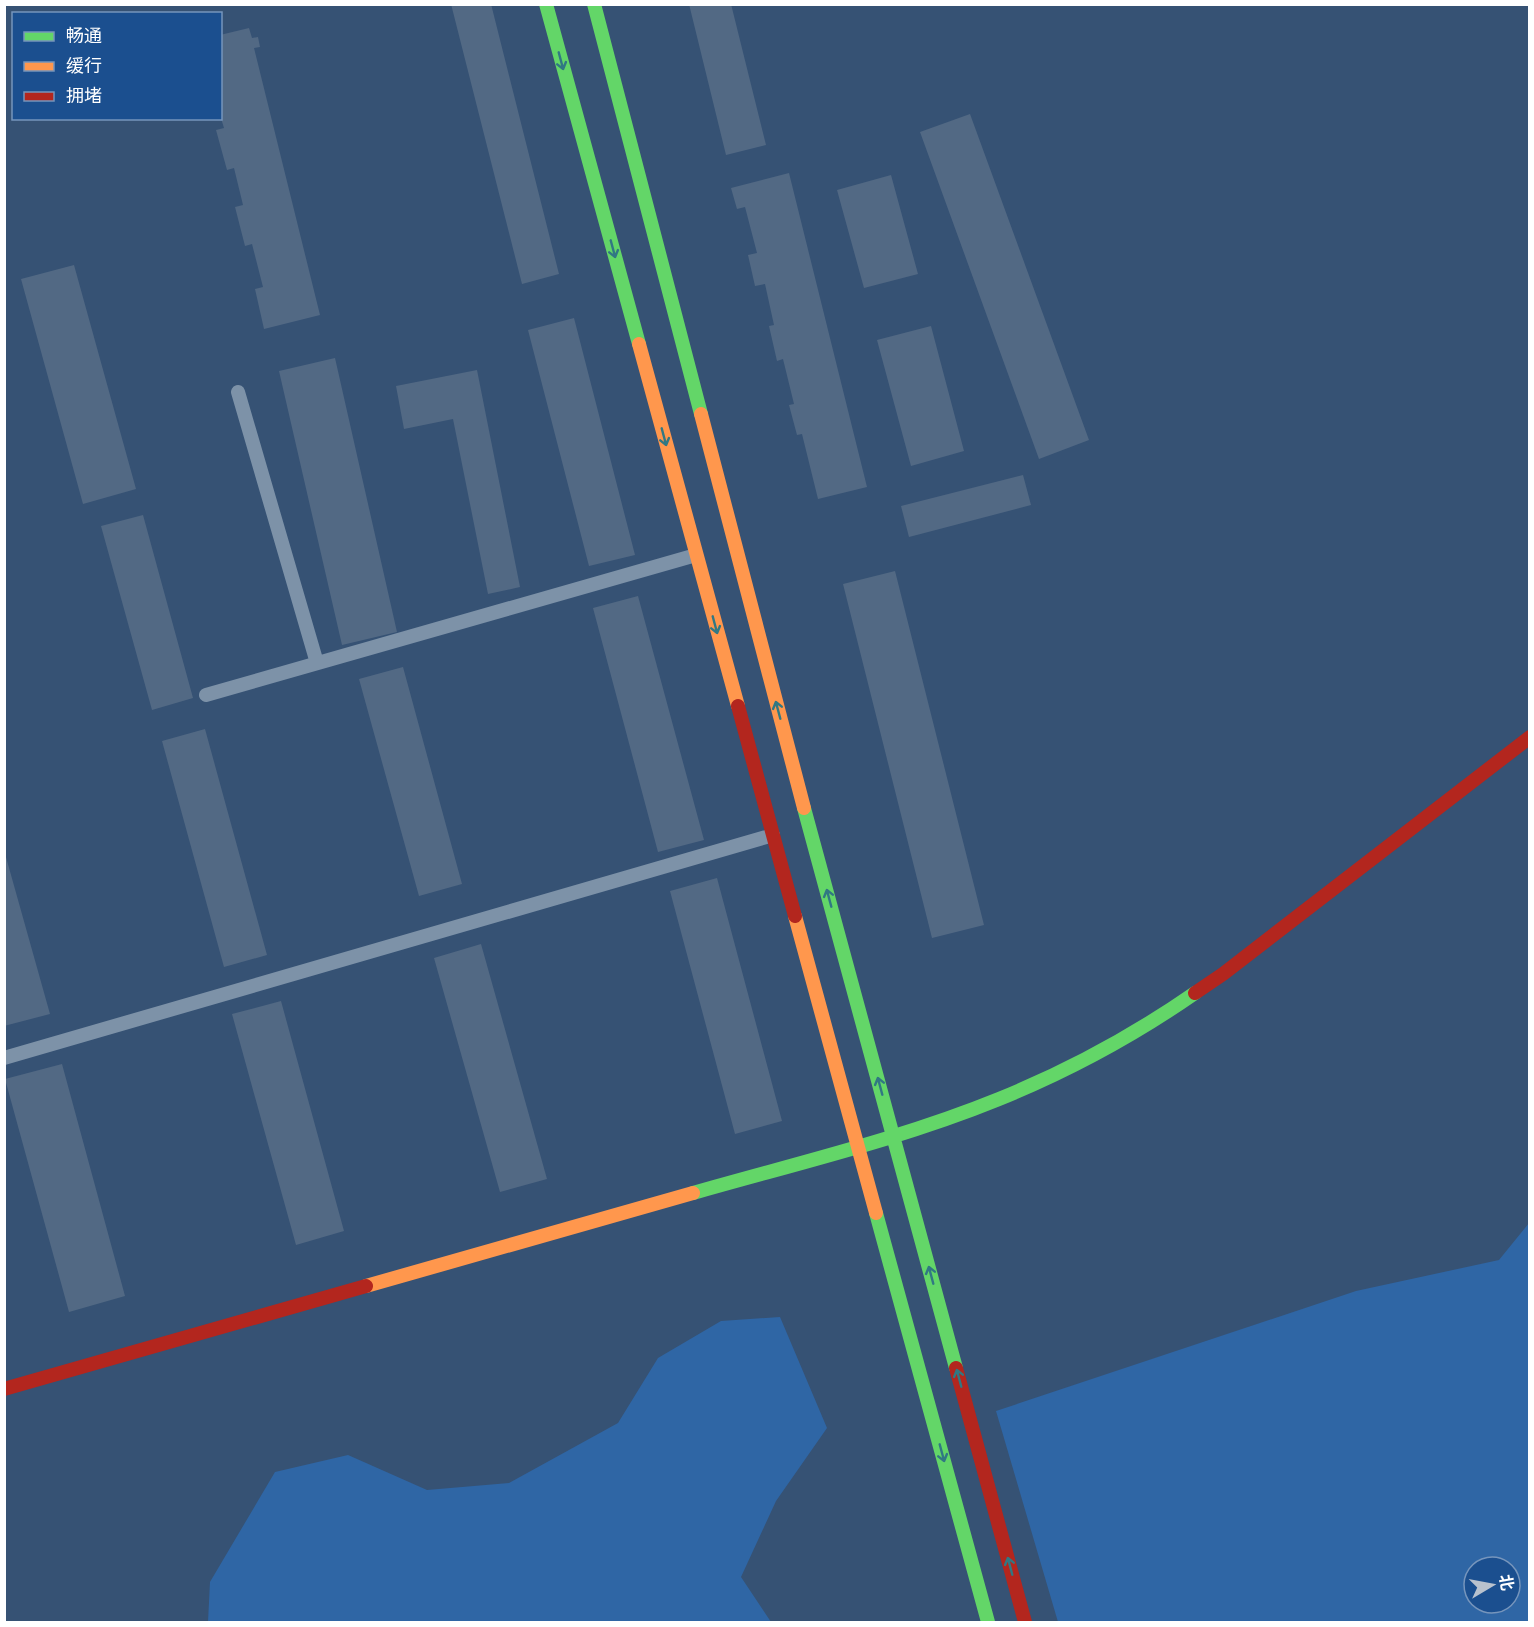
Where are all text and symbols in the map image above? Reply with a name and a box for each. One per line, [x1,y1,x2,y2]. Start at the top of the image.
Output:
legend [12,12,222,120]
text: 畅通 [66,25,102,46]
one-way arrow [556,51,567,70]
text: 缓行 [66,55,102,76]
text: 拥堵 [66,85,102,106]
one-way arrow [607,239,619,258]
one-way arrow [659,427,670,446]
one-way arrow [710,615,722,634]
one-way arrow [771,701,783,720]
one-way arrow [823,889,834,908]
one-way arrow [874,1077,885,1096]
one-way arrow [925,1265,936,1284]
one-way arrow [953,1369,964,1388]
one-way arrow [937,1444,948,1463]
north arrow [1462,1555,1522,1615]
one-way arrow [1004,1557,1015,1576]
text: 北 [1496,1573,1517,1592]

